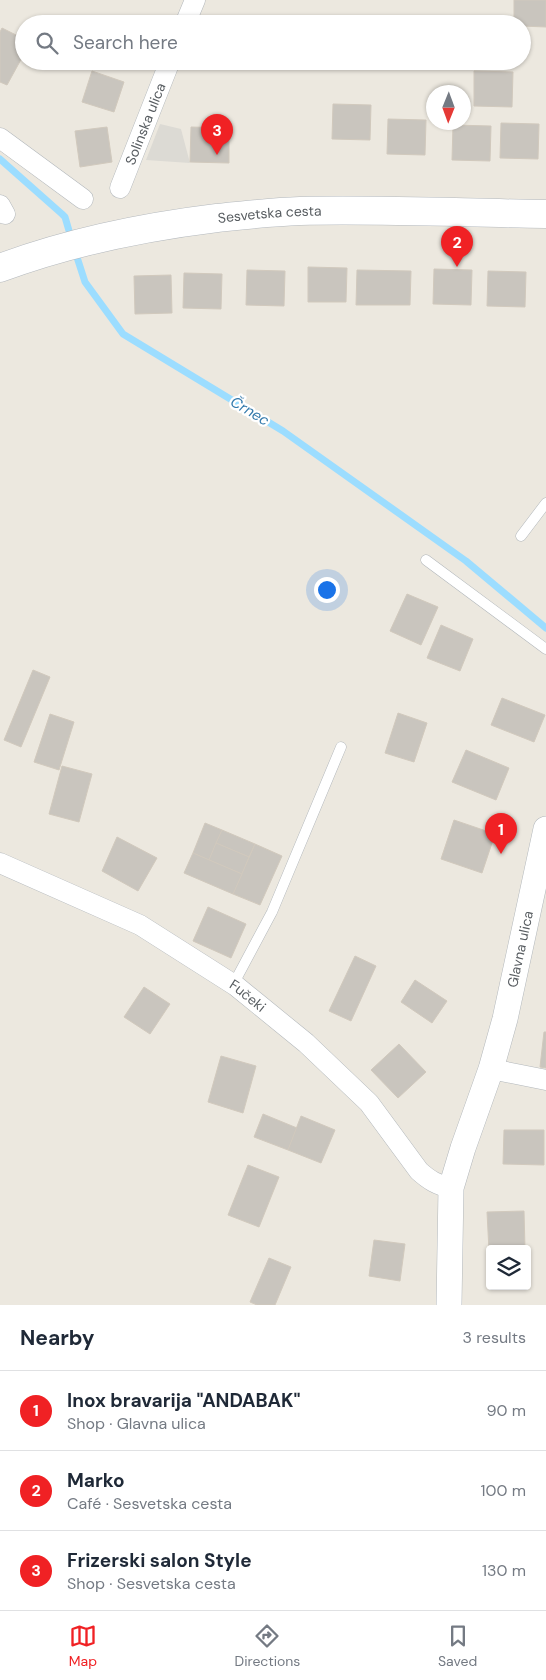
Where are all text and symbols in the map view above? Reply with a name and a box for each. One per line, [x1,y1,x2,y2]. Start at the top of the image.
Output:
search box [15,15,531,70]
icon: search [33,29,61,57]
text: Search here [73,30,178,55]
street label: Solinska ulica [121,80,170,167]
north arrow [426,85,471,130]
pin: 3 [201,114,233,155]
street label: Sesvetska cesta [217,202,322,227]
pin: 2 [441,226,473,267]
water label: Črnec [227,392,274,431]
your location [314,577,340,603]
pin: 1 [485,813,517,854]
street label: Glavna ulica [503,909,537,989]
street label: Fučeki [226,975,270,1016]
map controls [486,1245,531,1290]
button: layers [486,1245,531,1290]
text: Nearby [20,1324,94,1352]
text: 3 results [463,1327,526,1348]
text: Inox bravarija "ANDABAK" [67,1388,300,1413]
text: 1 [33,1400,39,1421]
text: 90 m [486,1400,526,1421]
text: Shop · Glavna ulica [67,1413,206,1434]
text: Marko [67,1468,125,1493]
text: 2 [31,1480,41,1501]
text: 100 m [481,1480,526,1501]
text: Café · Sesvetska cesta [67,1493,232,1514]
text: Frizerski salon Style [67,1548,252,1573]
text: 3 [31,1560,41,1581]
text: 130 m [482,1560,526,1581]
text: Shop · Sesvetska cesta [67,1573,236,1594]
tab: Map [69,1622,97,1670]
tab: Directions [235,1622,300,1670]
tab: Saved [438,1622,477,1670]

